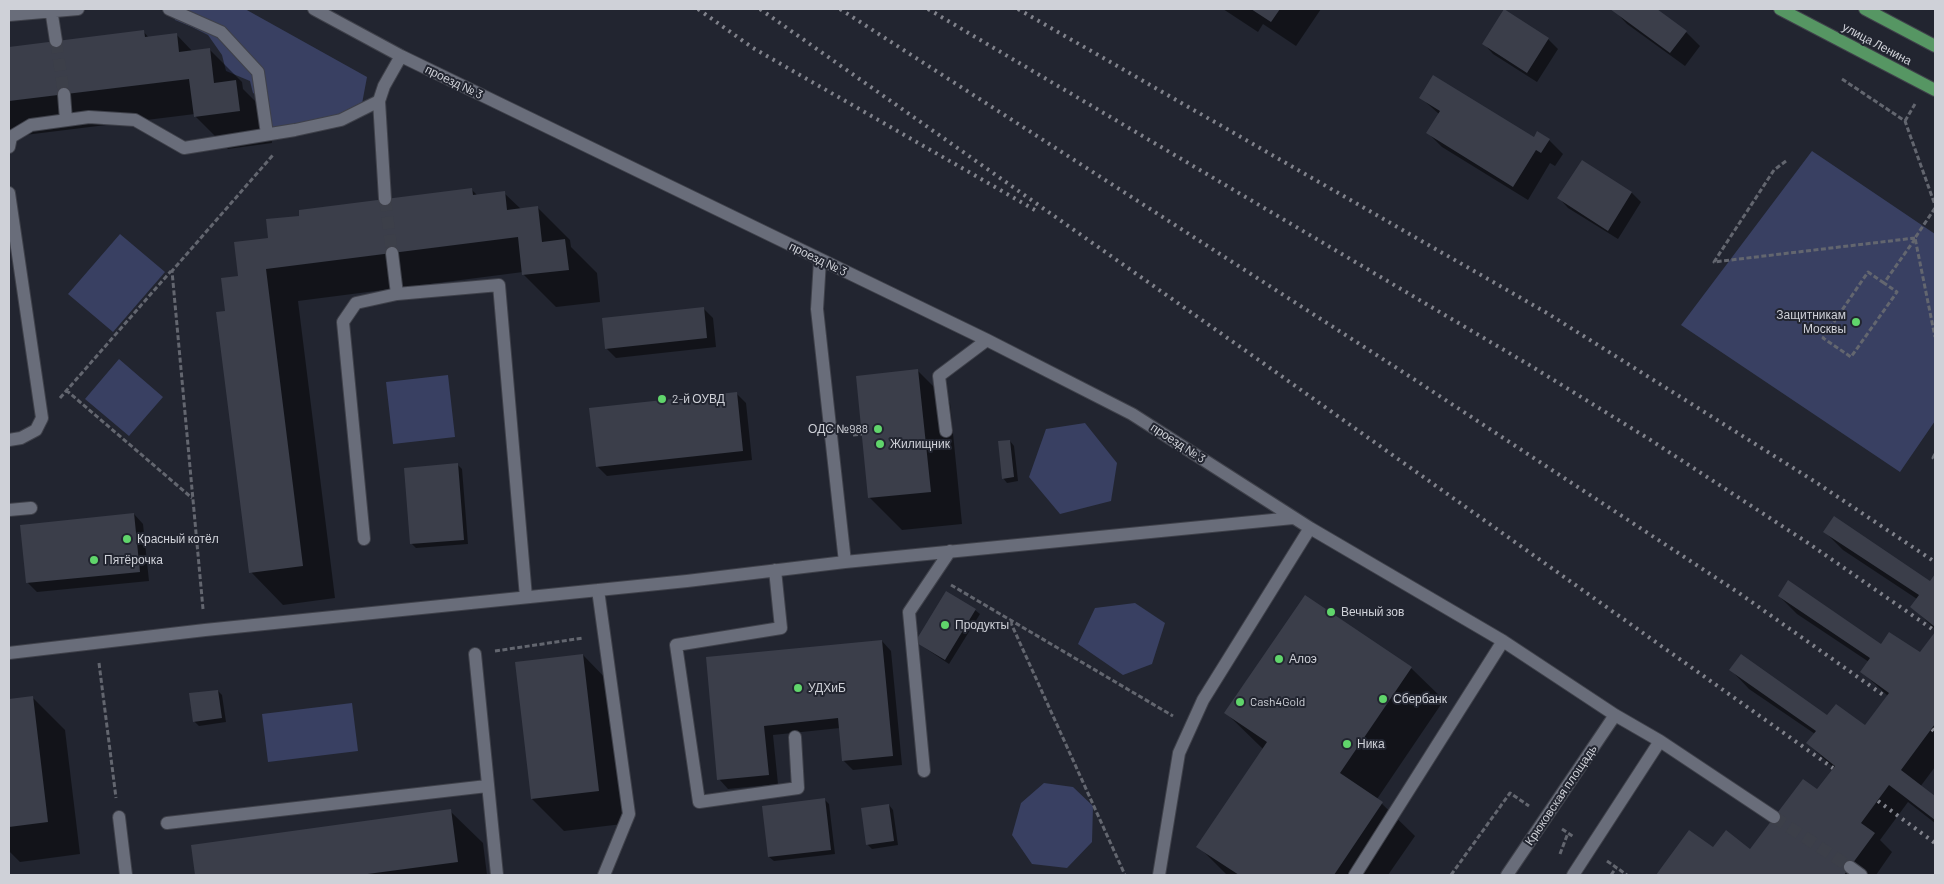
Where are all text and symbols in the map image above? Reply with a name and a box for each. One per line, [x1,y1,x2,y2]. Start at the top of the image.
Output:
street label: улица Ленина [1840,20,1914,68]
street label: проезд № 3 [423,62,485,102]
street label: проезд № 3 [787,239,849,279]
place label: Защитникам Москвы [1776,308,1846,336]
marker: Защитникам Москвы [1850,316,1862,328]
place label: 2-й ОУВД [672,392,725,406]
marker: 2-й ОУВД [656,393,668,405]
street label: проезд № 3 [1148,420,1208,466]
place label: ОДС №988 [808,422,868,436]
marker: ОДС №988 [872,423,884,435]
place label: Жилищник [890,437,950,451]
marker: Жилищник [874,438,886,450]
place label: Красный котёл [137,532,219,546]
marker: Красный котёл [121,533,133,545]
place label: Пятёрочка [104,553,163,567]
marker: Пятёрочка [88,554,100,566]
place label: Вечный зов [1341,605,1404,619]
marker: Вечный зов [1325,606,1337,618]
place label: Продукты [955,618,1009,632]
marker: Продукты [939,619,951,631]
place label: Алоэ [1289,652,1317,666]
marker: Алоэ [1273,653,1285,665]
place label: УДХиБ [808,681,846,695]
marker: УДХиБ [792,682,804,694]
place label: Сбербанк [1393,692,1447,706]
marker: Сбербанк [1377,693,1389,705]
place label: Cash4Gold [1250,695,1305,709]
marker: Cash4Gold [1234,696,1246,708]
place label: Ника [1357,737,1385,751]
marker: Ника [1341,738,1353,750]
street label: Крюковская площадь [1522,742,1600,848]

